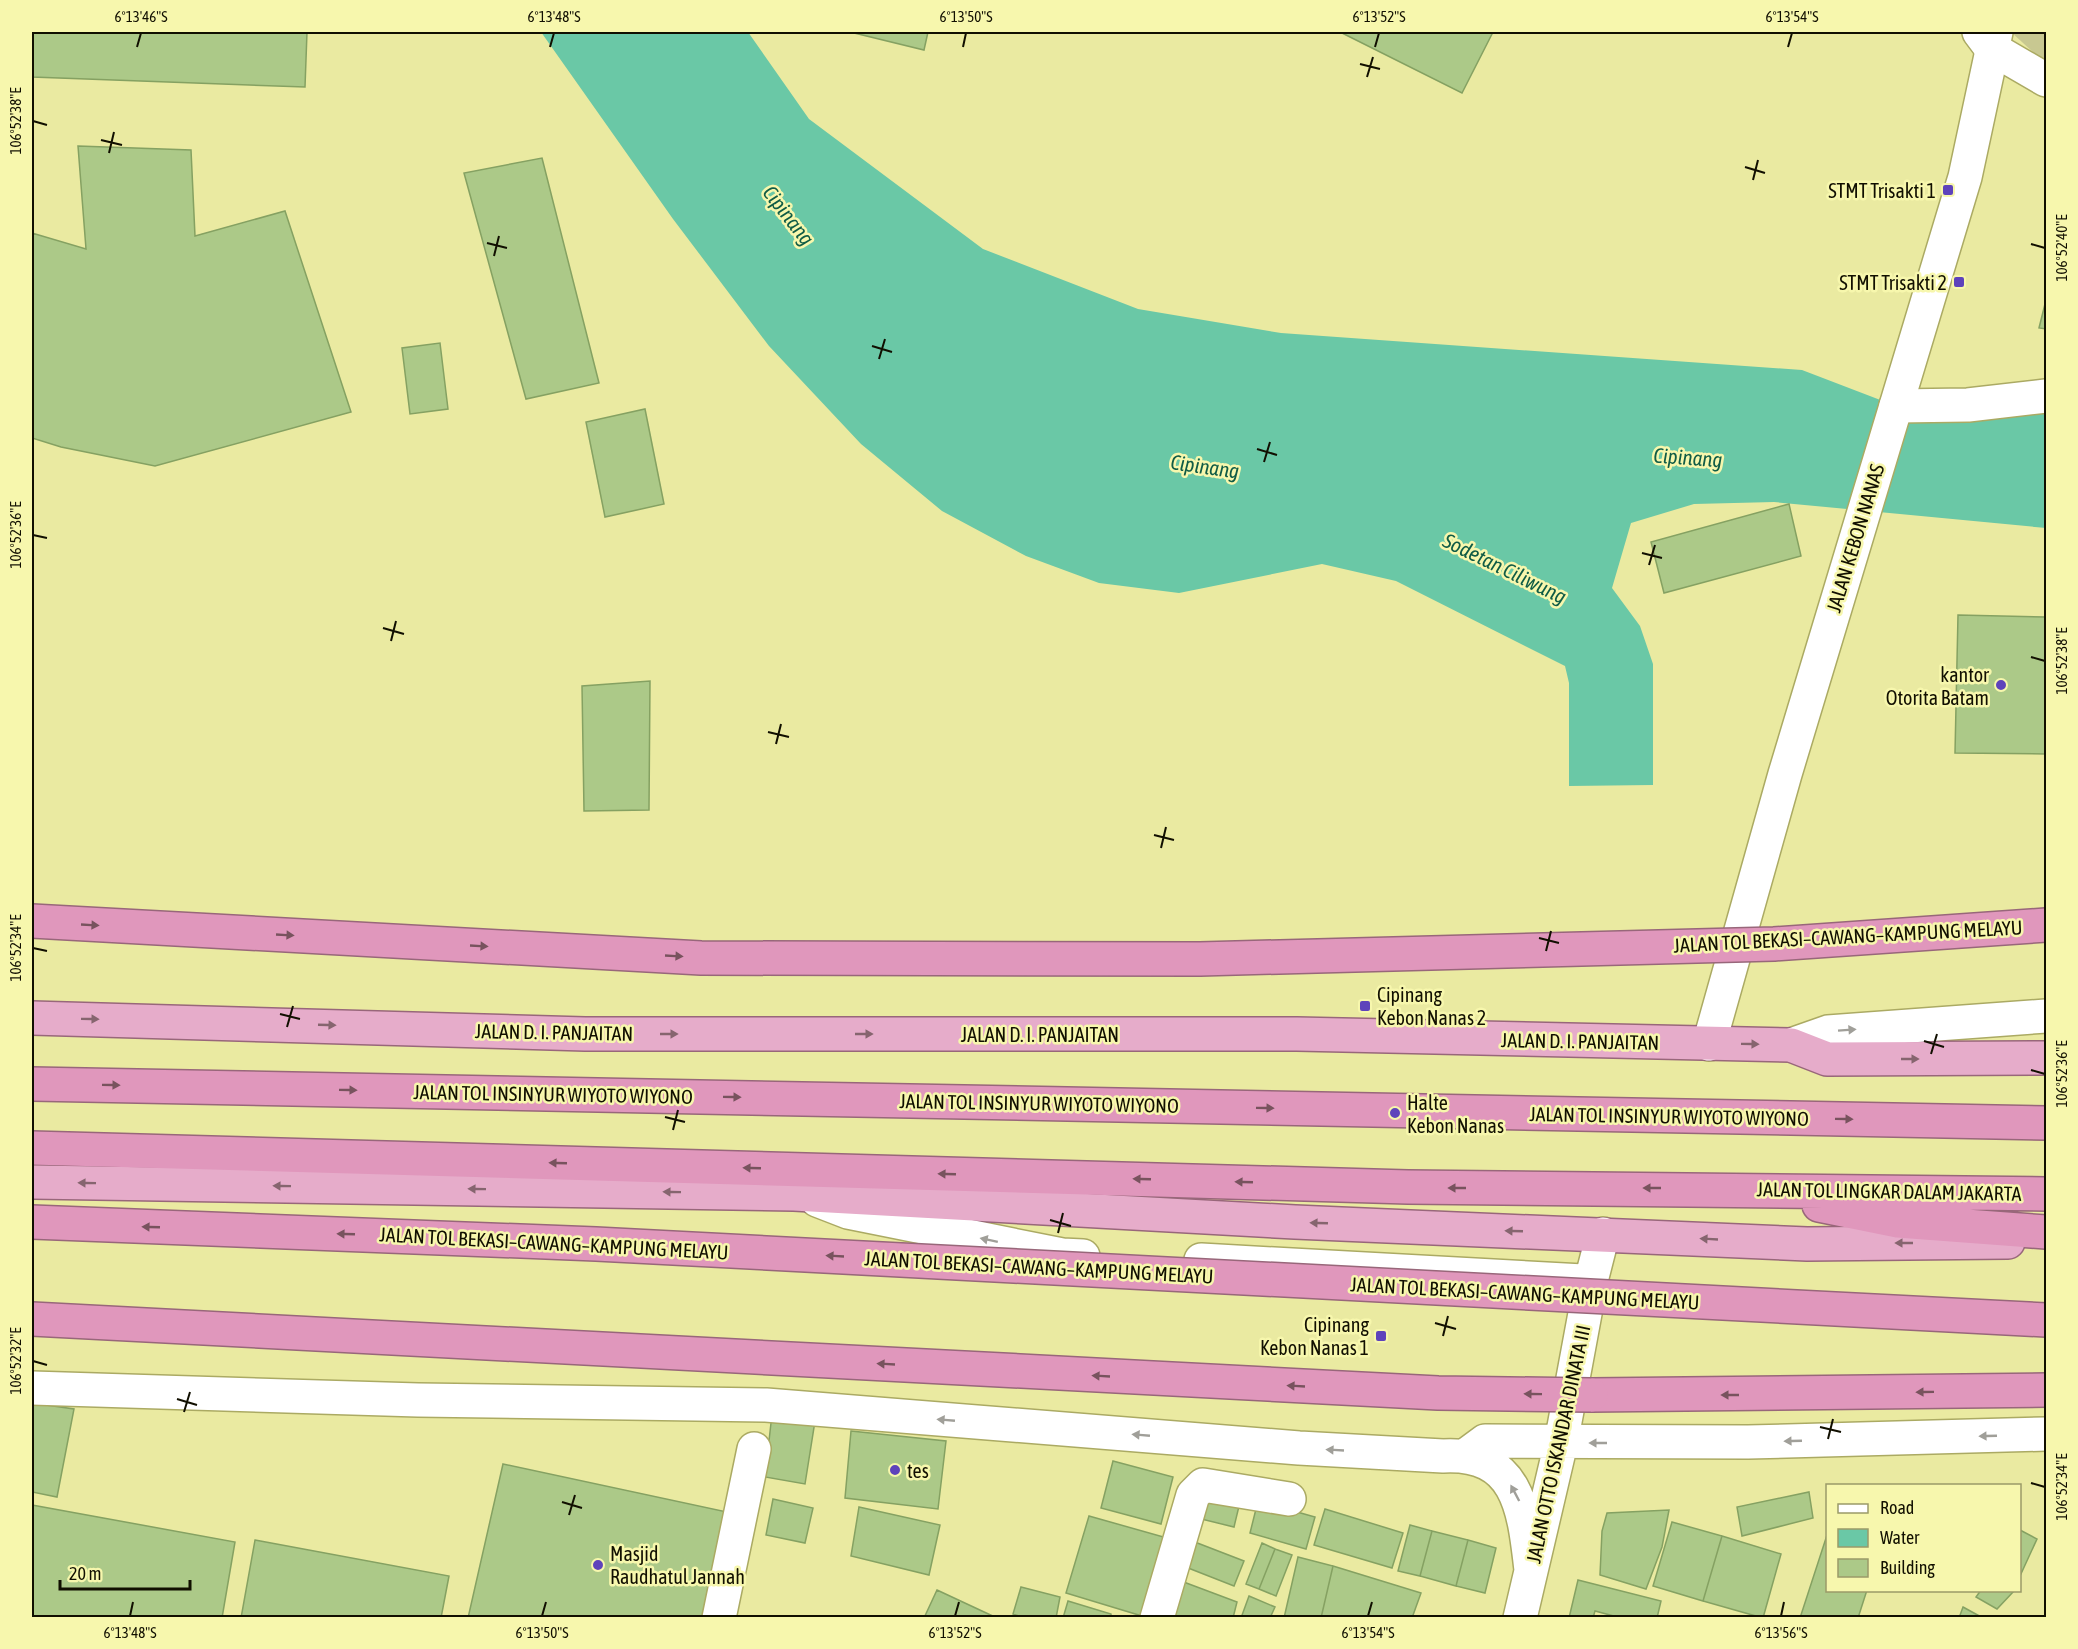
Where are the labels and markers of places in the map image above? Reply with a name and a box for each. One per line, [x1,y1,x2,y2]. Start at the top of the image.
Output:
place label: STMT Trisakti 1 [1828,179,1936,202]
marker: STMT Trisakti 1 [1941,183,1955,197]
place label: STMT Trisakti 2 [1839,271,1947,294]
marker: STMT Trisakti 2 [1952,275,1966,289]
place label: kantor Otorita Batam [1886,663,1990,709]
marker: kantor Otorita Batam [1994,678,2008,692]
place label: Cipinang Kebon Nanas 2 [1377,983,1486,1029]
marker: Cipinang Kebon Nanas 2 [1358,999,1372,1013]
place label: Halte Kebon Nanas [1407,1091,1504,1137]
marker: Halte Kebon Nanas [1388,1106,1402,1120]
place label: Cipinang Kebon Nanas 1 [1260,1313,1369,1359]
marker: Cipinang Kebon Nanas 1 [1374,1329,1388,1343]
place label: tes [907,1459,929,1482]
marker: tes [888,1463,902,1477]
place label: Masjid Raudhatul Jannah [610,1542,745,1588]
marker: Masjid Raudhatul Jannah [591,1558,605,1572]

